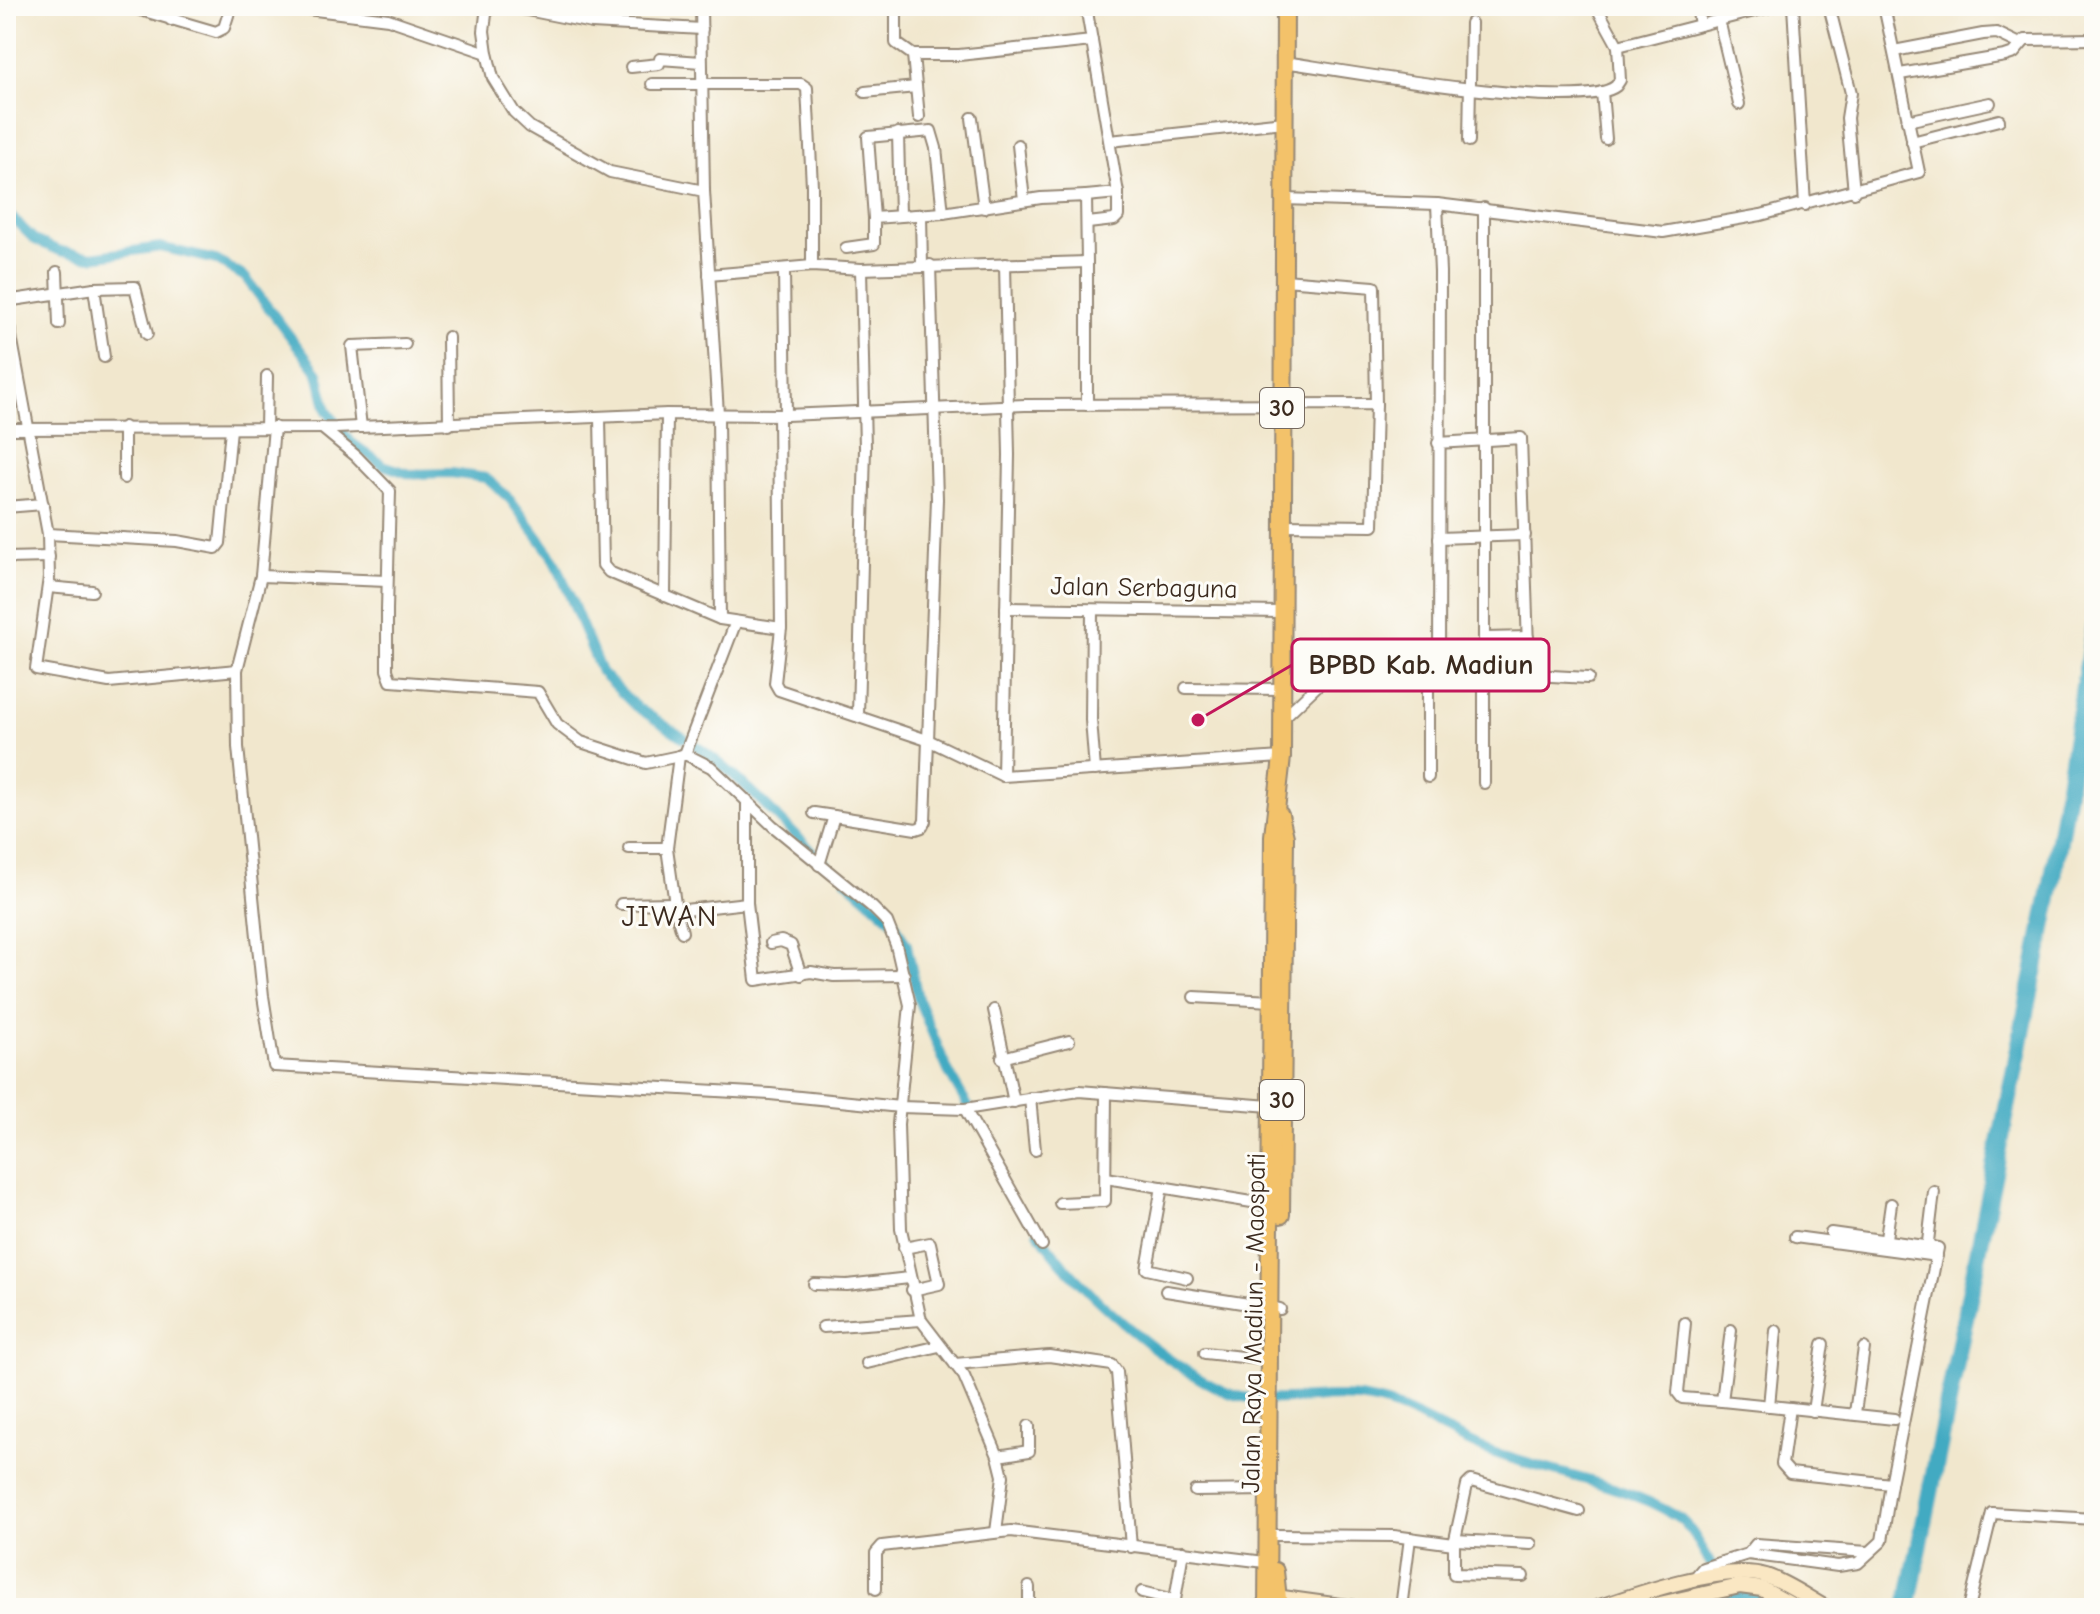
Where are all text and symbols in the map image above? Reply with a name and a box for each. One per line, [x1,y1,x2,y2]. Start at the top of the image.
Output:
road number: 30 [1260,388,1304,428]
street label: Jalan Serbaguna [1050,571,1238,605]
callout: BPBD Kab. Madiun [1292,639,1549,691]
text: BPBD Kab. Madiun [1309,649,1533,681]
district label: JIWAN [621,899,719,934]
road number: 30 [1260,1080,1304,1120]
street label: Jalan Raya Madiun - Maospati [1236,1153,1272,1493]

